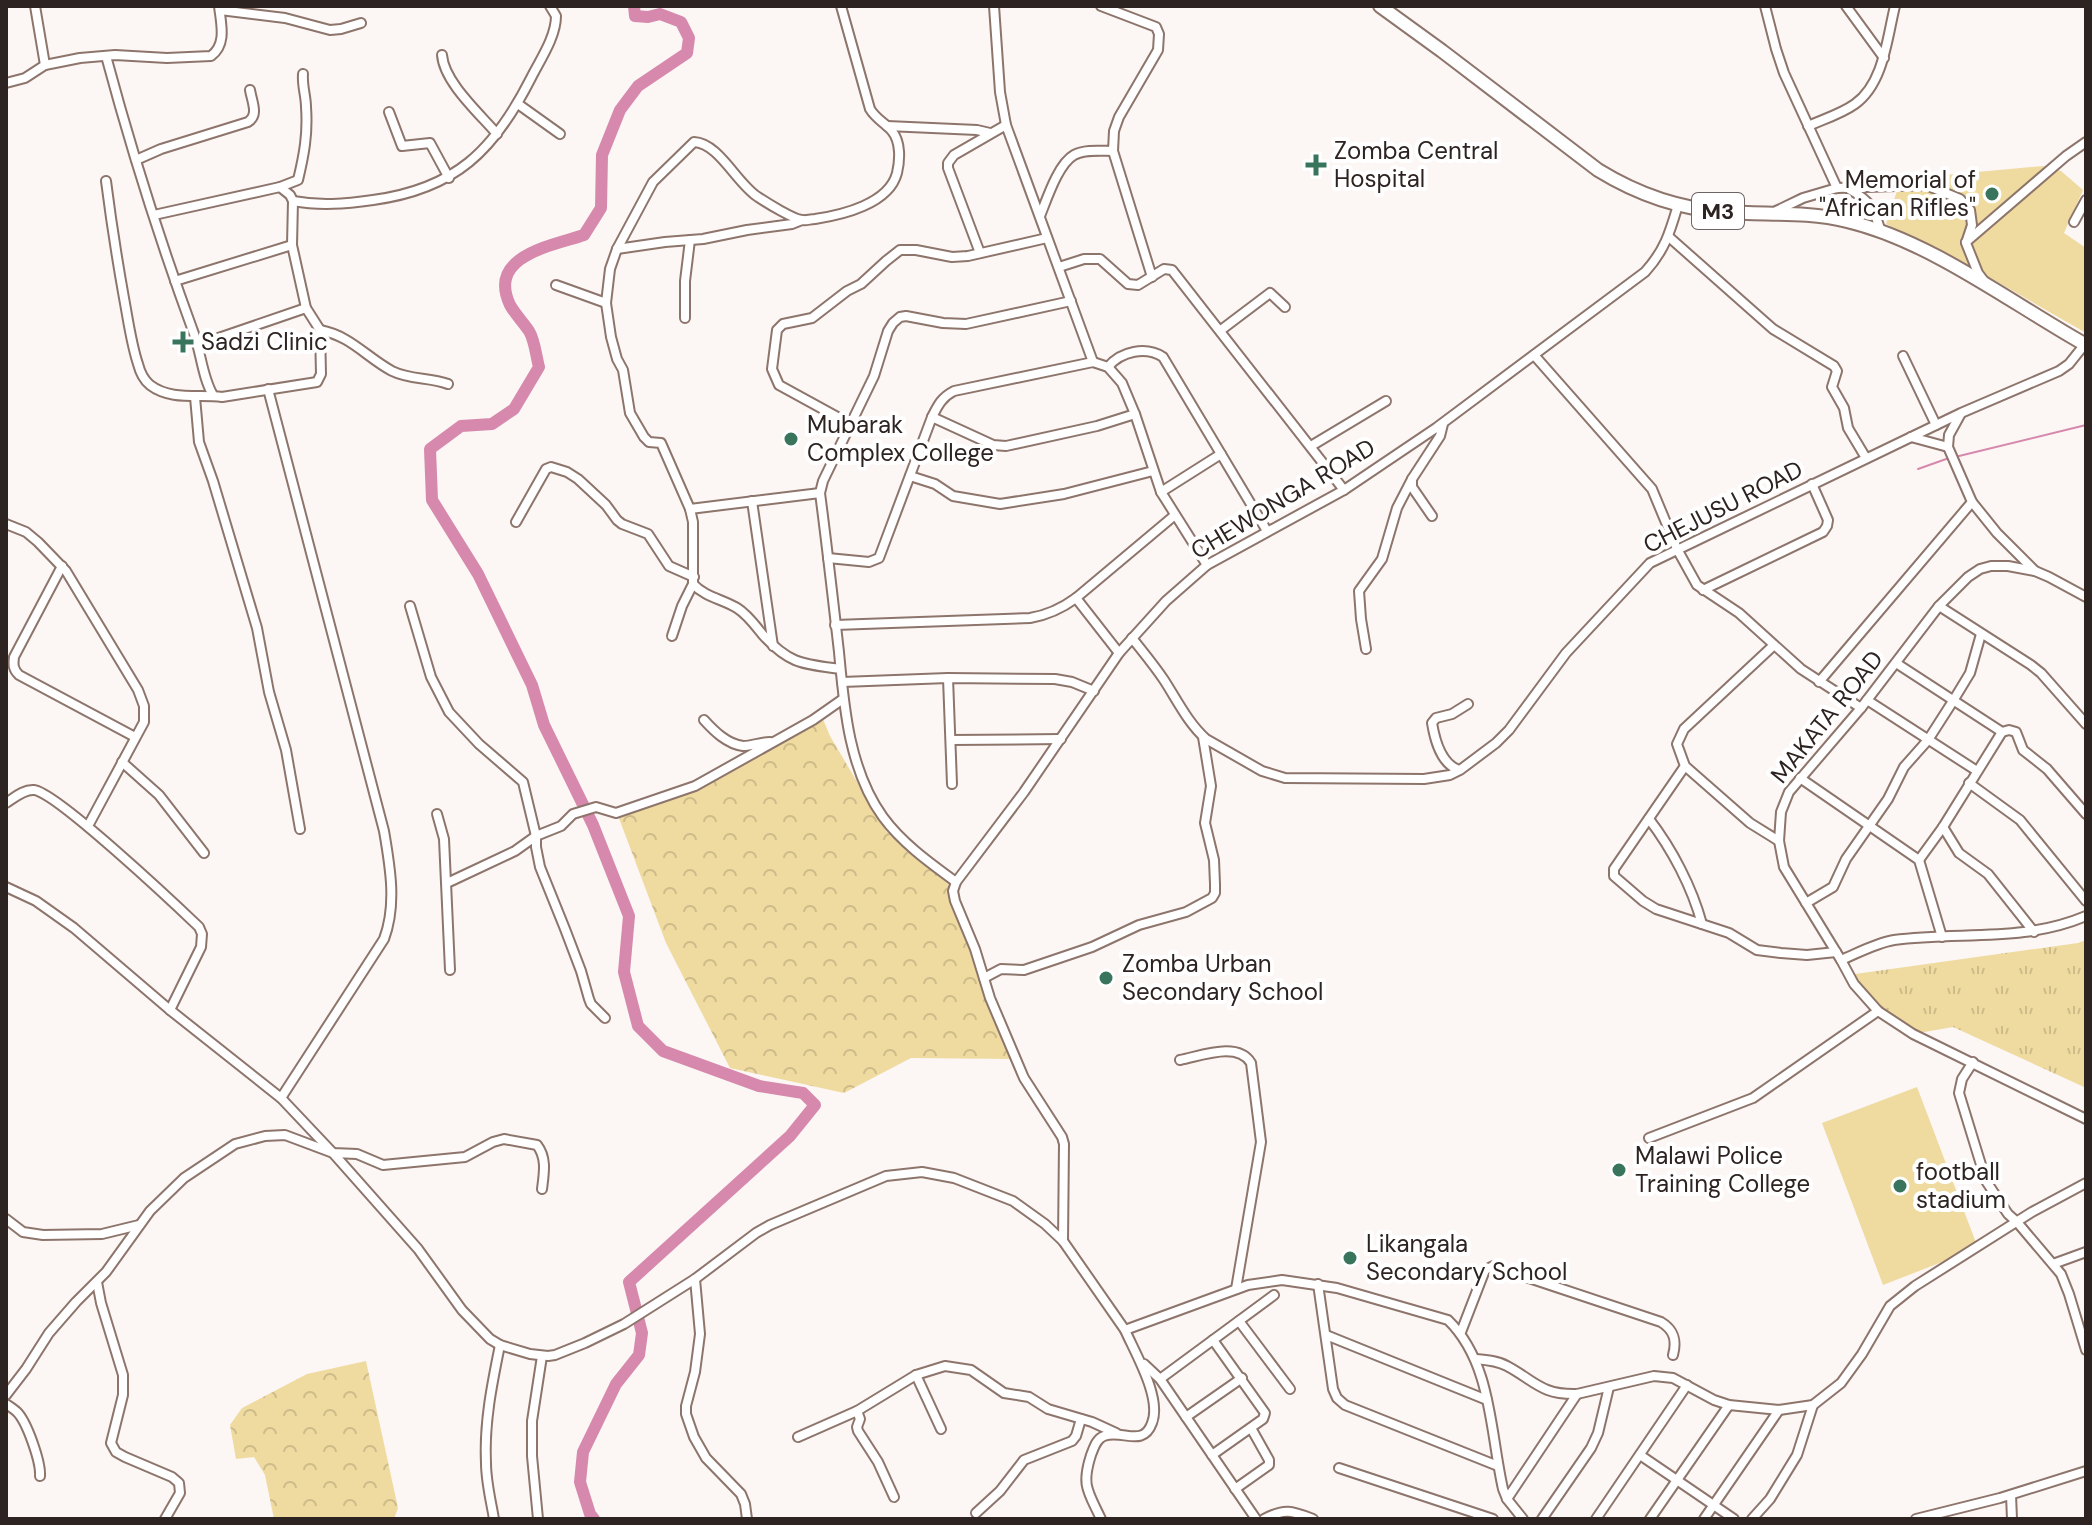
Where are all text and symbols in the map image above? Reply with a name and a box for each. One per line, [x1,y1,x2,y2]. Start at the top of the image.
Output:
place label: Zomba Central Hospital [1334,135,1498,194]
marker: Zomba Central Hospital [1305,154,1327,176]
place label: Memorial of "African Rifles" [1819,164,1976,223]
marker: Memorial of "African Rifles" [1983,185,2001,203]
road number: M3 [1692,193,1744,229]
place label: Sadzi Clinic [201,326,328,357]
marker: Sadzi Clinic [172,331,194,353]
place label: Mubarak Complex College [807,409,994,468]
marker: Mubarak Complex College [782,430,800,448]
street label: CHEWONGA ROAD [1185,431,1381,566]
street label: CHEJUSU ROAD [1638,453,1808,560]
street label: MAKATA ROAD [1764,644,1890,789]
place label: Zomba Urban Secondary School [1122,948,1323,1007]
marker: Zomba Urban Secondary School [1097,969,1115,987]
place label: Malawi Police Training College [1635,1140,1810,1199]
place label: football stadium [1916,1156,2006,1215]
marker: Malawi Police Training College [1610,1161,1628,1179]
marker: football stadium [1891,1177,1909,1195]
place label: Likangala Secondary School [1366,1228,1567,1287]
marker: Likangala Secondary School [1341,1249,1359,1267]

